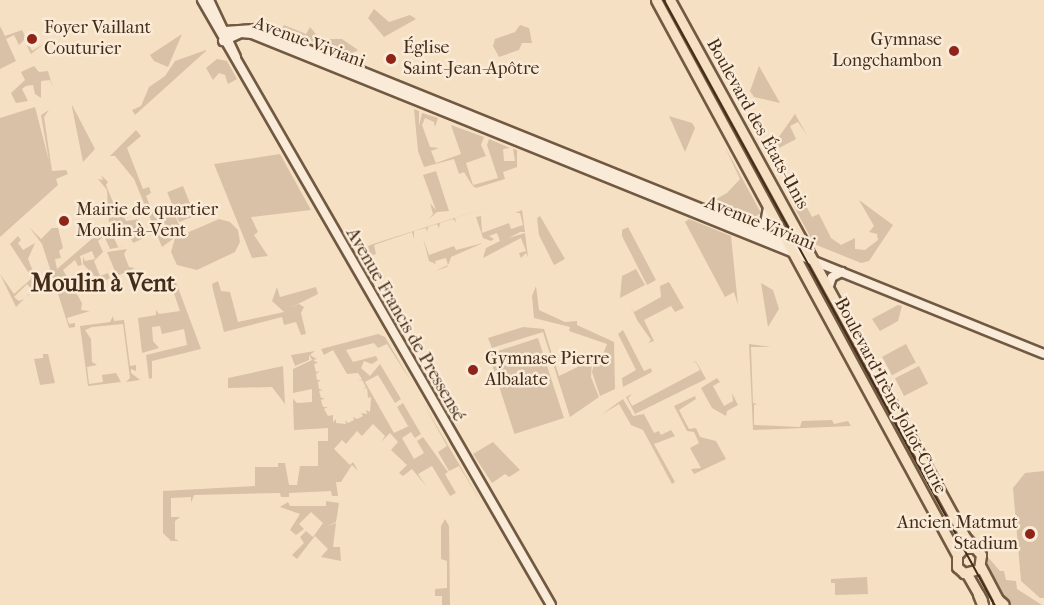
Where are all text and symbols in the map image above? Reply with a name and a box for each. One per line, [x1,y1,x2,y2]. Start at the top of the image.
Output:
street label: Avenue Viviani [250,13,368,73]
place label: Foyer Vaillant Couturier [44,18,151,60]
place label: Gymnase Longchambon [832,30,942,72]
marker: Foyer Vaillant Couturier [25,32,39,46]
street label: Boulevard des États-Unis [701,35,813,213]
place label: Église Saint-Jean-Apôtre [403,38,539,80]
marker: Gymnase Longchambon [947,44,961,58]
marker: Église Saint-Jean-Apôtre [384,52,398,66]
street label: Avenue Viviani [702,192,818,256]
place label: Mairie de quartier Moulin-à-Vent [76,200,218,242]
marker: Mairie de quartier Moulin-à-Vent [57,214,71,228]
street label: Avenue Francis de Pressensé [341,224,469,426]
district label: Moulin à Vent [31,270,175,298]
street label: Boulevard Irène Joliot-Curie [829,294,951,498]
place label: Gymnase Pierre Albalate [485,349,609,392]
marker: Gymnase Pierre Albalate [466,363,480,377]
place label: Ancien Matmut Stadium [897,513,1018,556]
marker: Ancien Matmut Stadium [1023,527,1037,541]

